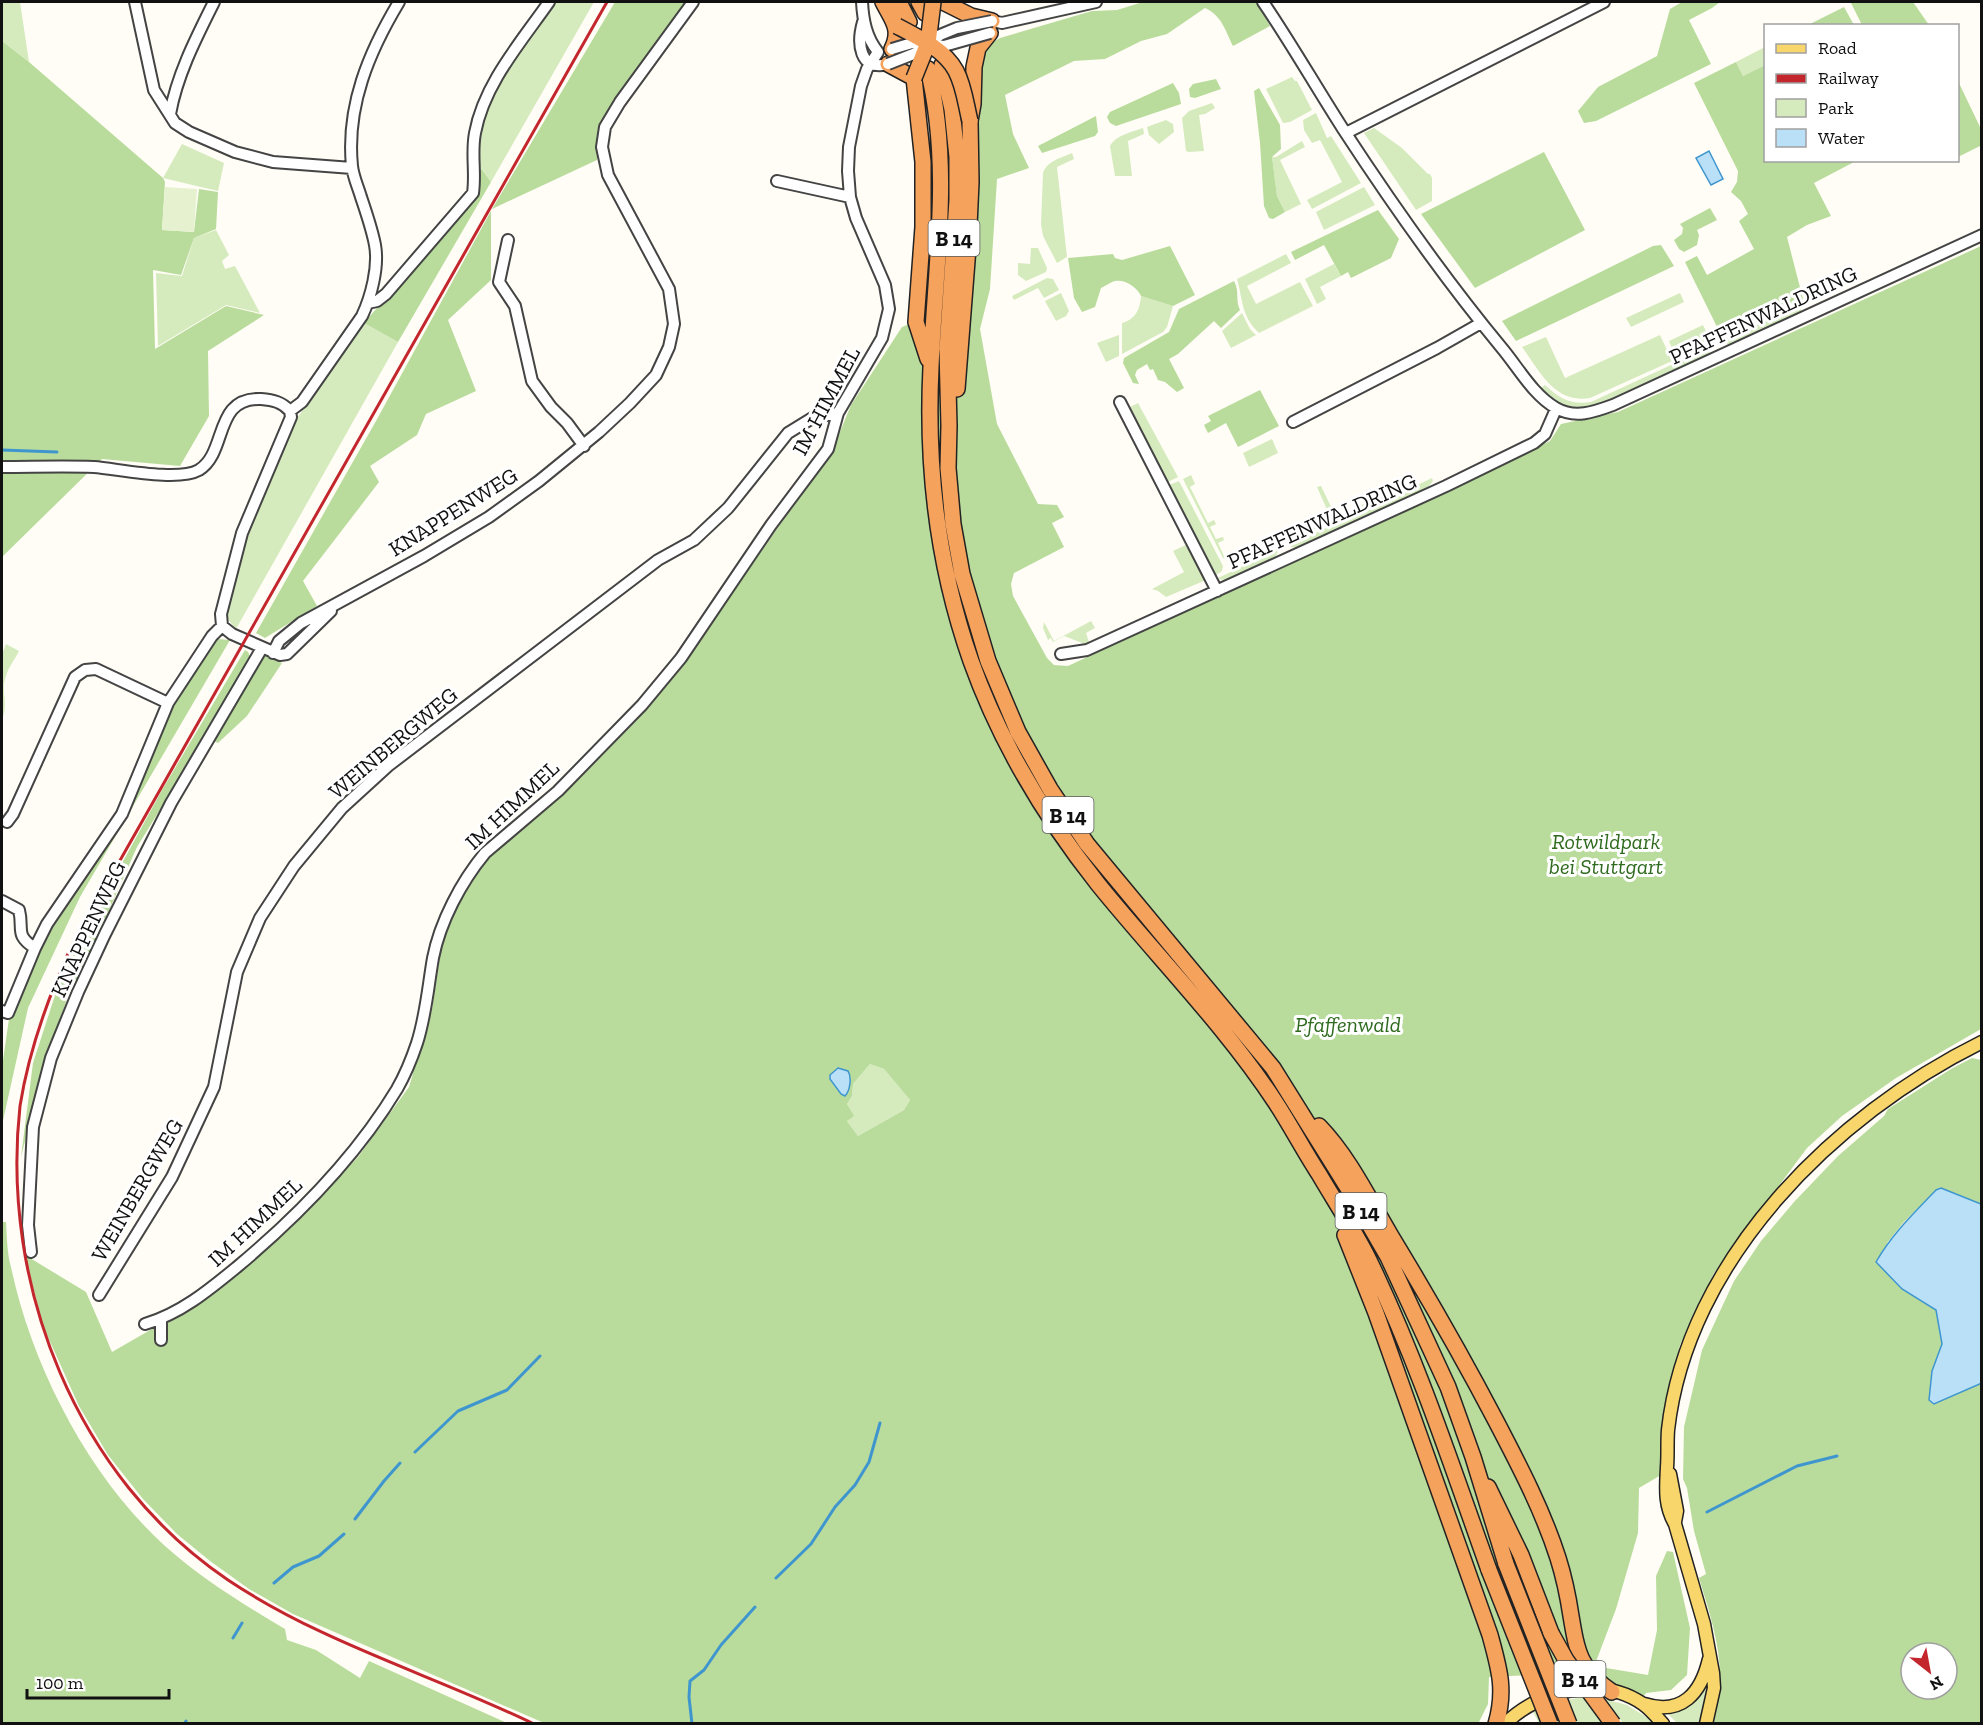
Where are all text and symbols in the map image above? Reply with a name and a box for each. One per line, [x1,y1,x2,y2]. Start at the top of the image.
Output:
legend [1764,24,1959,162]
text: Road [1818,37,1857,59]
text: Railway [1818,67,1880,89]
text: Park [1818,97,1854,119]
text: Water [1818,127,1865,149]
road number: B 14 [928,220,980,256]
street label: PFAFFENWALDRING [1665,260,1861,370]
street label: IM HIMMEL [786,342,866,460]
street label: KNAPPENWEG [384,462,522,562]
street label: PFAFFENWALDRING [1223,467,1421,575]
street label: WEINBERGWEG [323,681,463,805]
street label: IM HIMMEL [459,755,565,855]
road number: B 14 [1042,797,1094,833]
park label: Rotwildpark bei Stuttgart [1549,828,1664,880]
street label: KNAPPENWEG [45,857,131,1001]
park label: Pfaffenwald [1295,1011,1401,1038]
street label: WEINBERGWEG [85,1114,189,1266]
street label: IM HIMMEL [202,1172,308,1272]
road number: B 14 [1336,1193,1386,1229]
north arrow [1899,1641,1959,1701]
road number: B 14 [1554,1661,1606,1697]
scale bar [27,1662,170,1700]
text: 100 m [36,1672,84,1694]
text: N [1926,1672,1947,1695]

